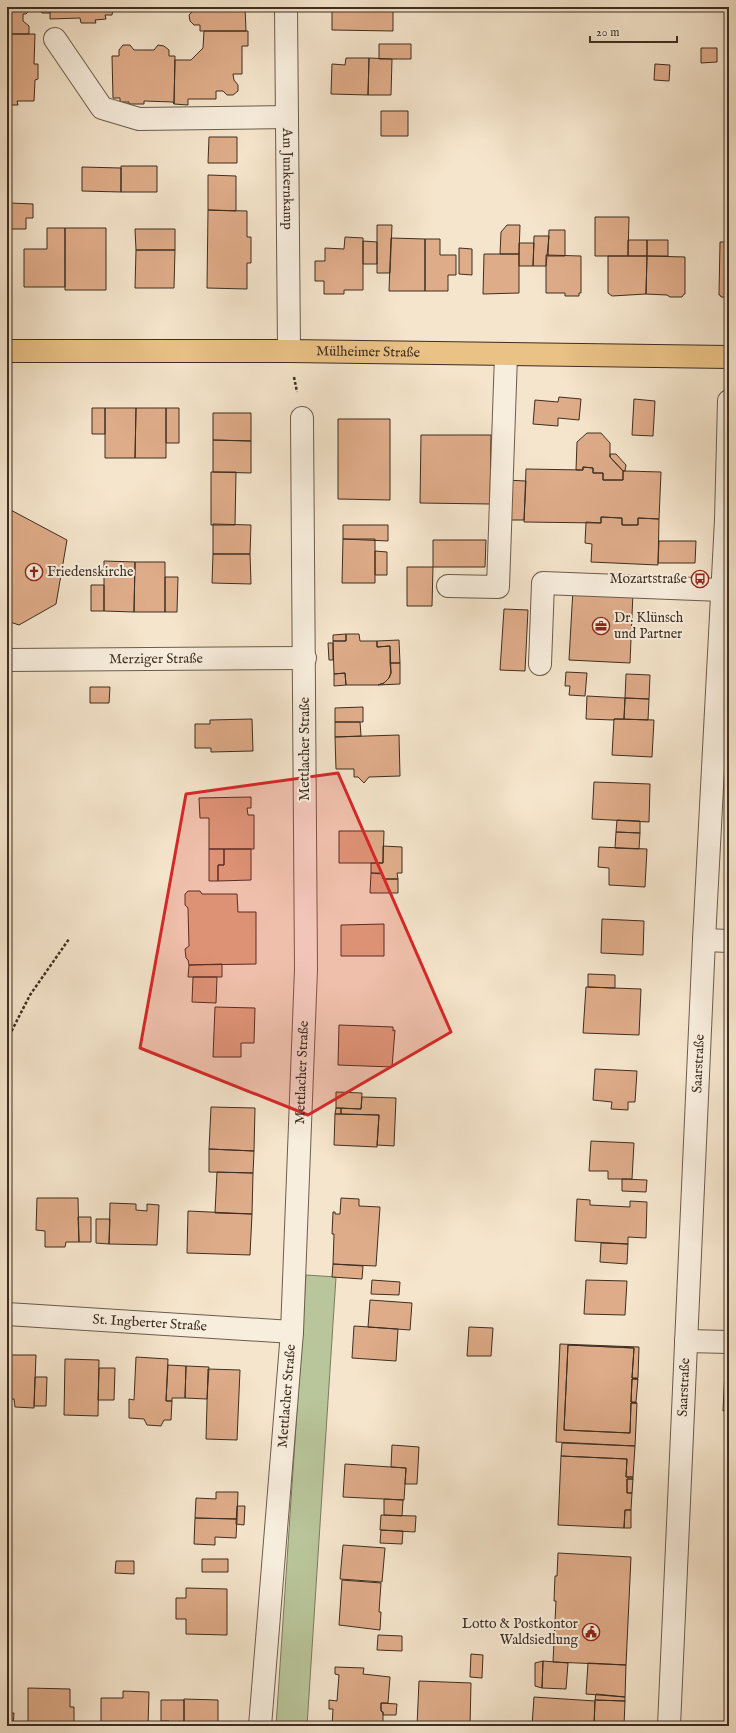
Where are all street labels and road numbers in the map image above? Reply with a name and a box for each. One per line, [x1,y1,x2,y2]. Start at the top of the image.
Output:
street label: Am Junkernkamp [278,127,297,230]
street label: Mülheimer Straße [316,342,421,362]
street label: Merziger Straße [109,650,204,668]
street label: Mettlacher Straße [296,697,314,801]
street label: Mettlacher Straße [291,1020,313,1125]
street label: Saarstraße [688,1033,709,1094]
street label: St. Ingberter Straße [92,1310,208,1336]
street label: Mettlacher Straße [274,1343,300,1449]
street label: Saarstraße [674,1357,694,1417]

